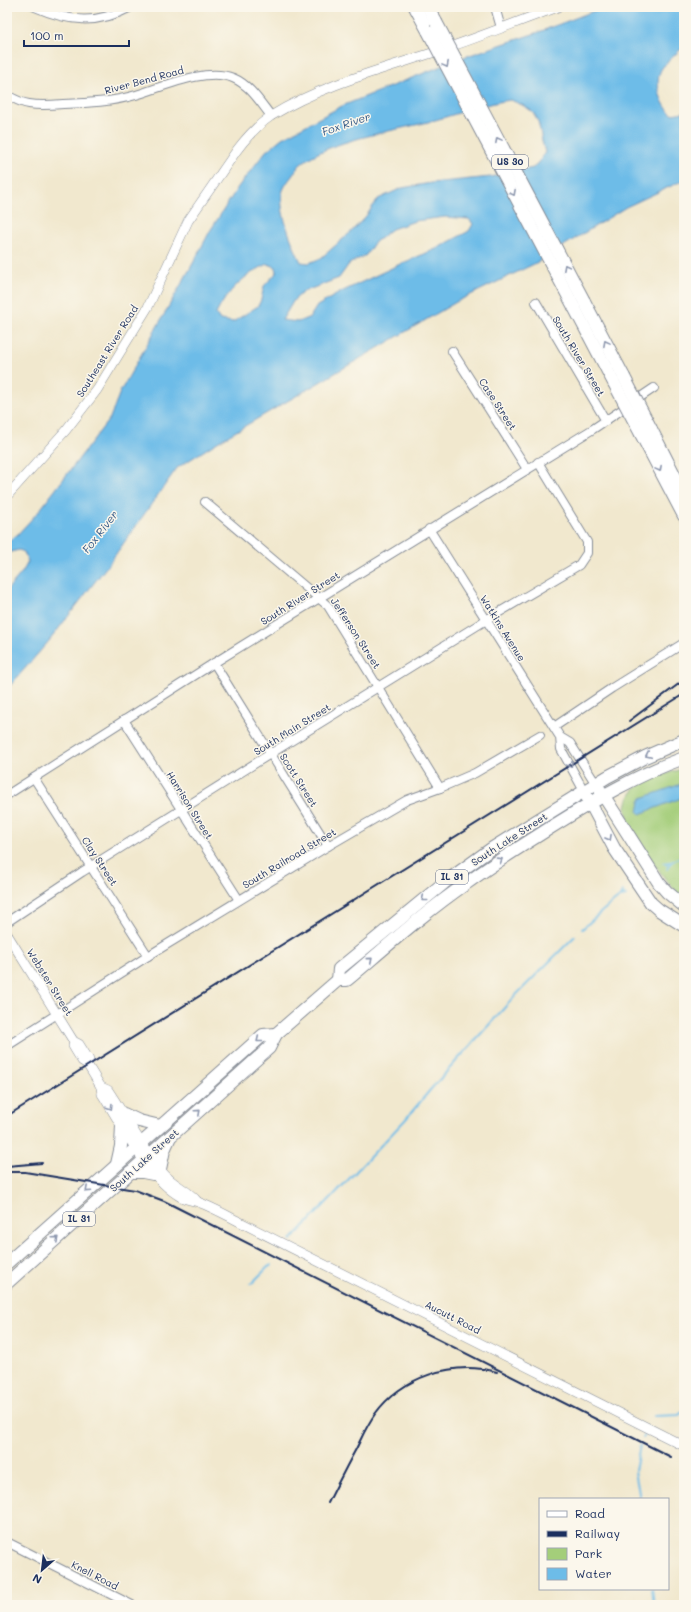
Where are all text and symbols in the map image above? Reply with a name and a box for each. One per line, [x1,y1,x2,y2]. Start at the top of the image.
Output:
scale bar [24,22,129,48]
text: 100 m [30,27,64,43]
one-way arrow [441,61,449,69]
street label: River Bend Road [103,63,185,97]
water label: Fox River [320,108,373,139]
one-way arrow [496,136,503,144]
road number: US 30 [492,155,528,169]
one-way arrow [508,189,516,196]
one-way arrow [563,264,570,271]
street label: Southeast River Road [73,302,141,400]
street label: South River Street [549,313,609,399]
one-way arrow [603,340,610,347]
street label: Case Street [476,375,520,433]
one-way arrow [654,464,662,472]
water label: Fox River [78,507,121,556]
street label: South River Street [258,568,342,628]
street label: Watkins Avenue [477,592,529,664]
street label: Jefferson Street [328,595,384,671]
street label: South Main Street [251,700,333,758]
street label: Scott Street [277,750,321,810]
one-way arrow [645,750,652,758]
one-way arrow [565,760,572,768]
street label: Harrison Street [163,768,217,842]
street label: South Lake Street [468,809,550,869]
street label: South Railroad Street [240,824,338,892]
street label: Clay Street [79,834,121,888]
one-way arrow [604,834,611,841]
one-way arrow [496,858,503,865]
road number: IL 31 [436,870,468,884]
one-way arrow [421,894,429,901]
street label: Webster Street [24,946,76,1018]
one-way arrow [365,958,373,965]
one-way arrow [256,1035,263,1042]
one-way arrow [105,1103,113,1110]
one-way arrow [193,1109,201,1116]
street label: South Lake Street [107,1125,181,1195]
one-way arrow [86,1185,93,1192]
road number: IL 31 [63,1212,95,1226]
one-way arrow [52,1236,59,1243]
street label: Aucutt Road [423,1297,483,1337]
legend [539,1498,669,1590]
text: Road [575,1505,605,1521]
text: Railway [575,1525,620,1541]
text: Park [575,1545,602,1561]
north arrow [22,1550,62,1590]
street label: Knell Road [69,1557,121,1593]
text: Water [575,1565,612,1581]
text: N [30,1571,44,1588]

